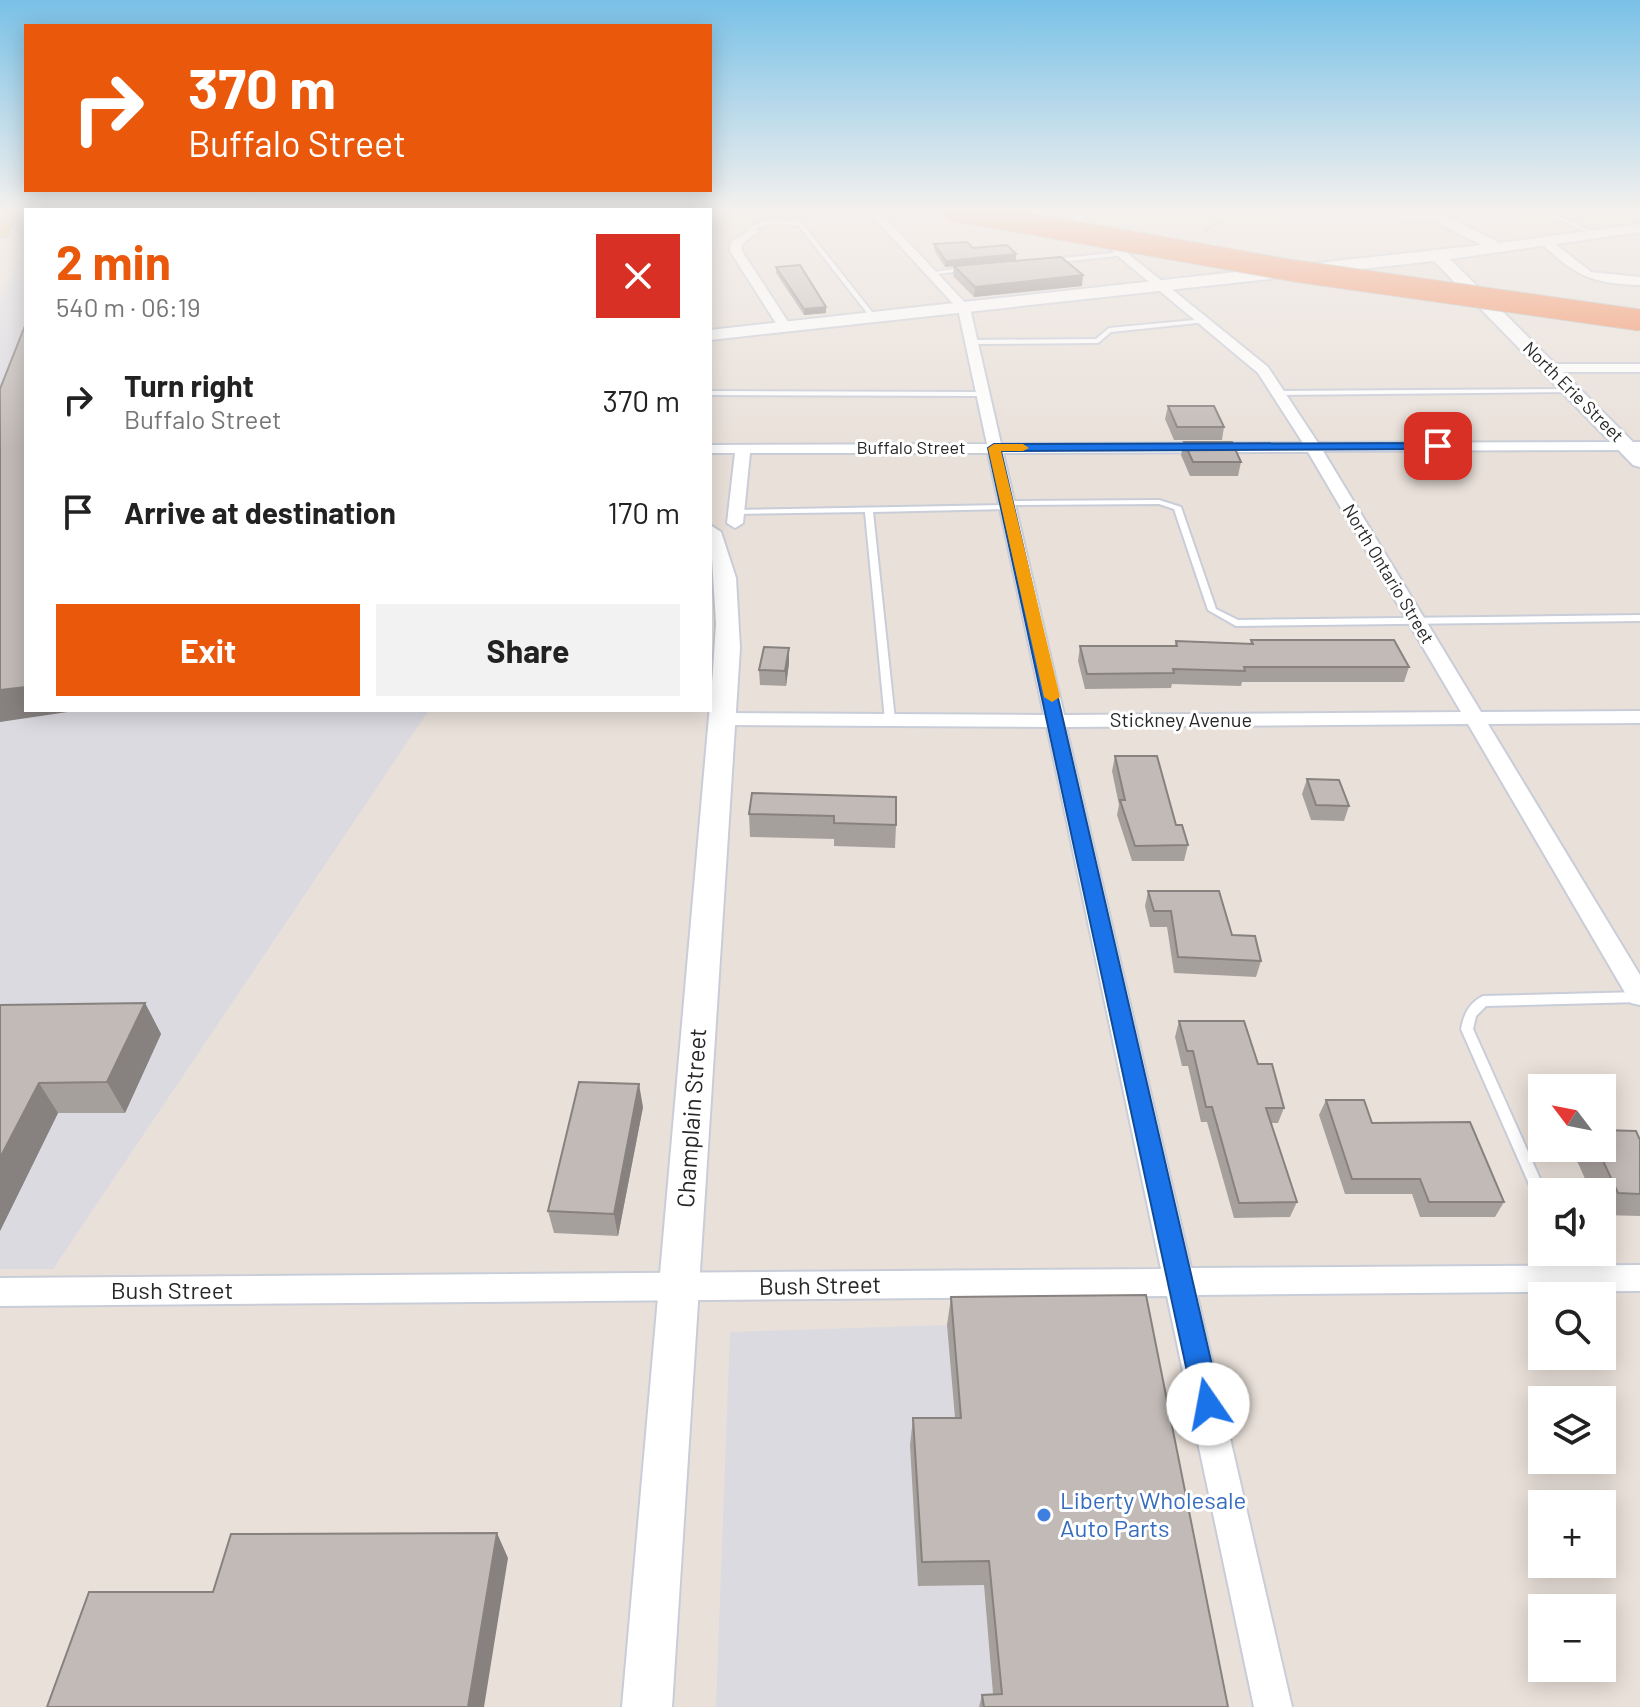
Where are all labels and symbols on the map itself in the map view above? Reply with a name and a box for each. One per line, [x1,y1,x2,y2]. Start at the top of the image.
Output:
street label: North Erie Street [1519,336,1629,446]
pin [1404,412,1472,480]
street label: Buffalo Street [856,436,966,458]
street label: North Ontario Street [1338,500,1439,647]
street label: Stickney Avenue [1110,707,1252,731]
street label: Champlain Street [670,1027,711,1209]
north arrow [1528,1074,1616,1162]
street label: Bush Street [759,1269,881,1300]
street label: Bush Street [111,1275,233,1304]
position arrow [1166,1362,1250,1446]
place label: Liberty Wholesale Auto Parts [1060,1485,1246,1542]
marker: Liberty Wholesale Auto Parts [1035,1506,1053,1524]

